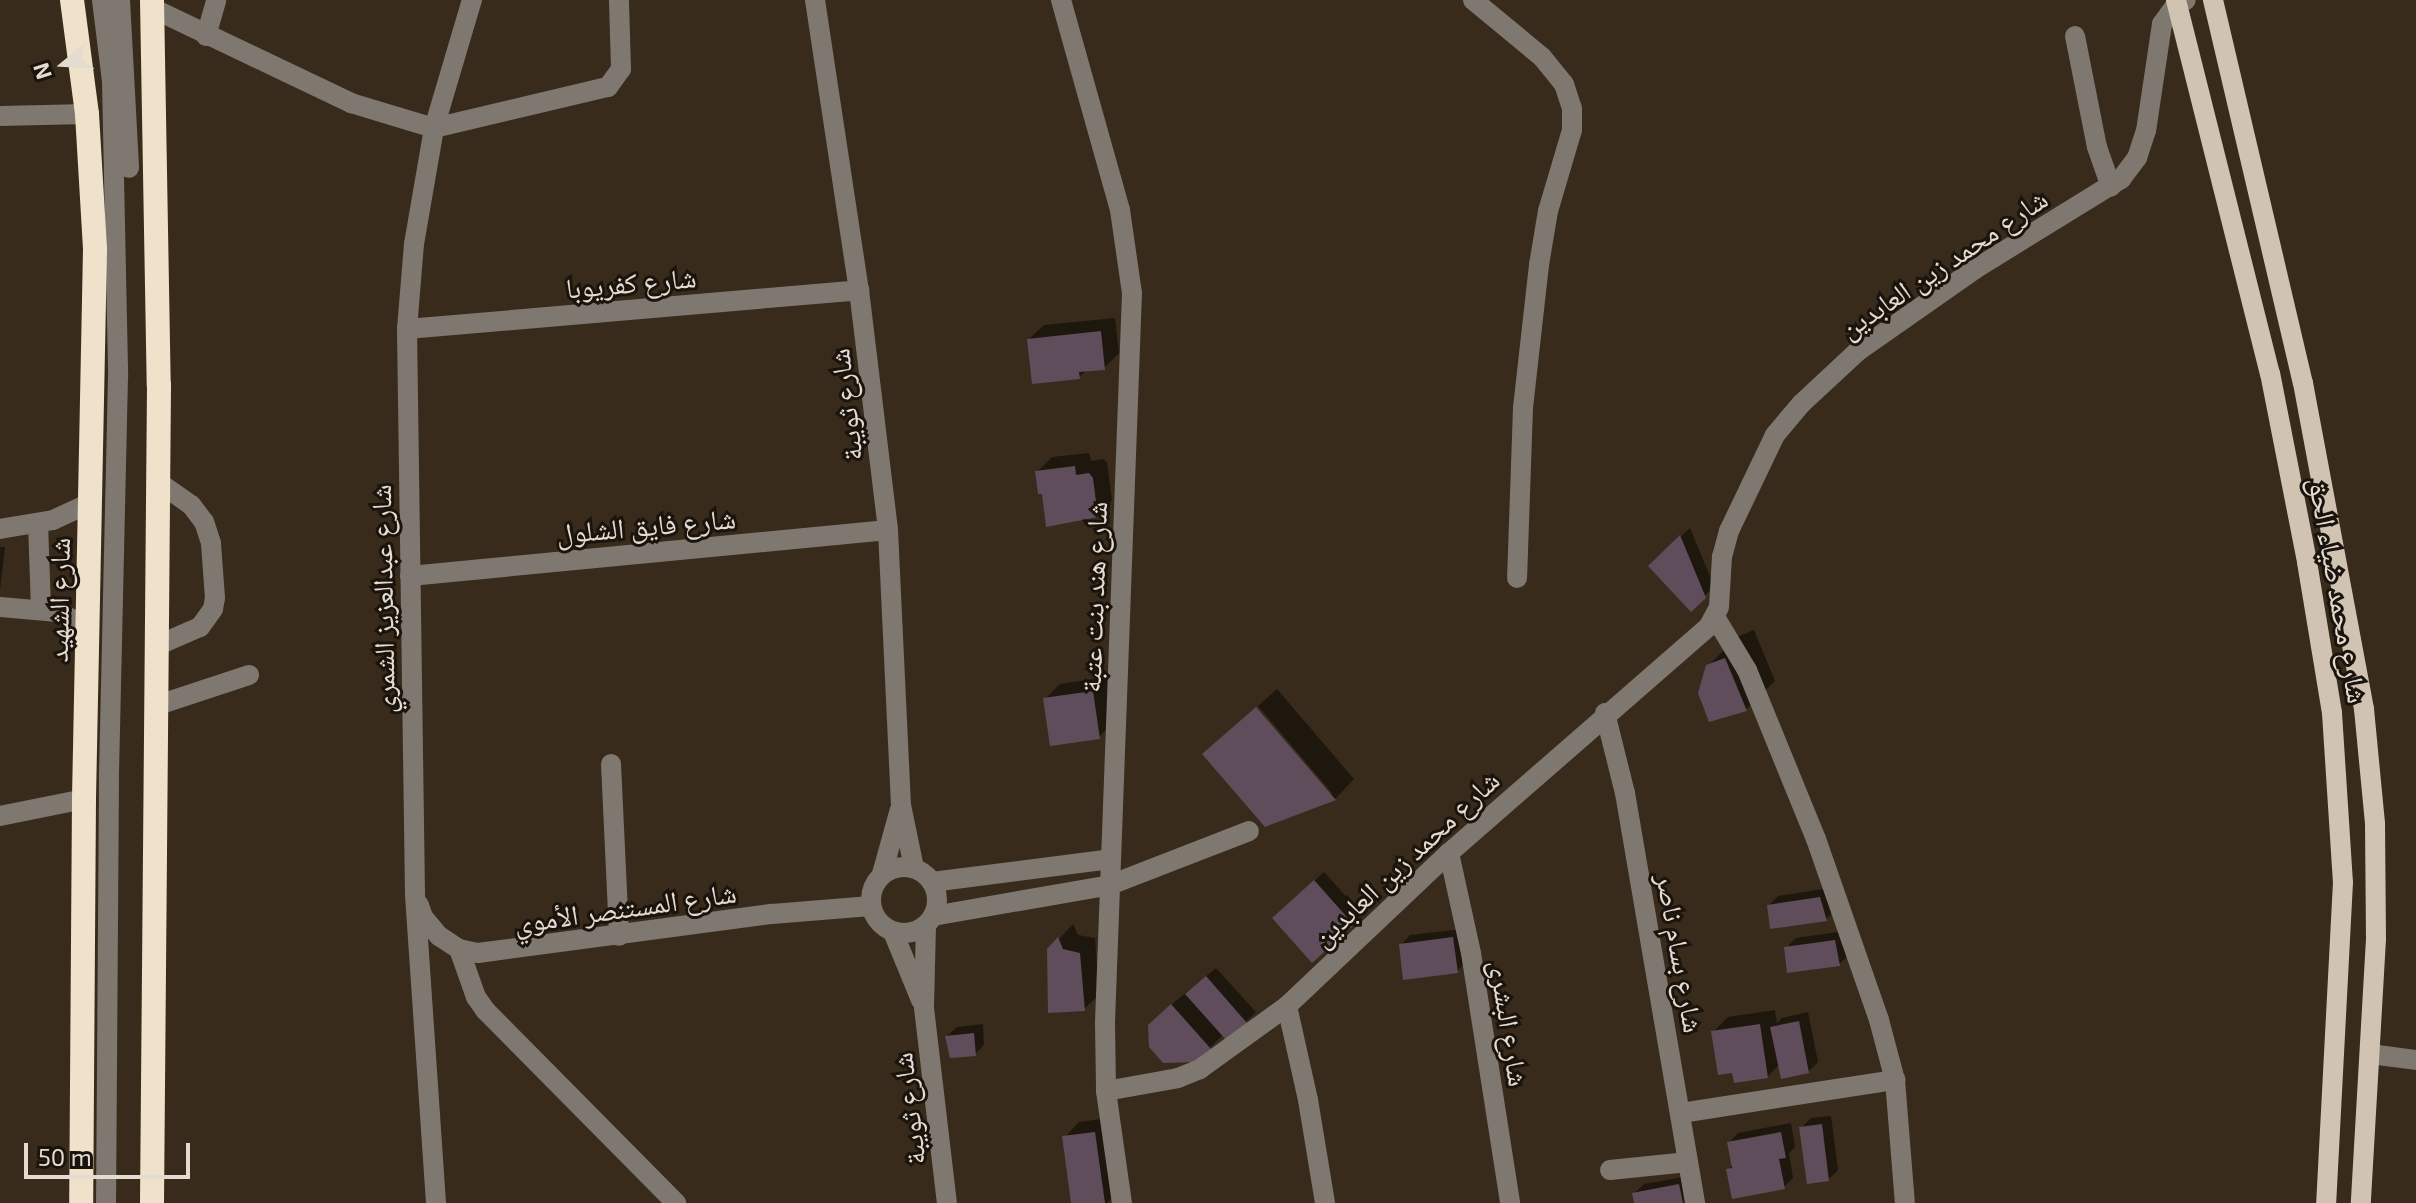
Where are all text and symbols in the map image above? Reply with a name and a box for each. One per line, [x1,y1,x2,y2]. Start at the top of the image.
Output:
north arrow [24,24,104,104]
text: N [26,60,56,83]
street label: شارع محمد زين العابدين [1833,181,2053,345]
street label: شارع كفريوبا [564,260,698,304]
street label: شارع ثويبة [821,347,869,463]
street label: شارع محمد ضياء الحق [2303,474,2375,706]
street label: شارع عبدالعزيز الشمري [363,484,401,714]
street label: شارع فايق الشلول [555,500,737,550]
street label: شارع هند بنت عتبة [1073,501,1113,693]
street label: شارع الشهيد [40,537,76,663]
street label: شارع محمد زين العابدين [1305,763,1505,953]
street label: شارع بسام ناصر [1650,871,1712,1035]
street label: شارع المستنصر الأموي [512,875,738,939]
street label: شارع البشرى [1483,957,1537,1089]
street label: شارع ثويبة [884,1051,932,1167]
scale bar [28,1127,194,1177]
text: 50 m [38,1142,92,1171]

